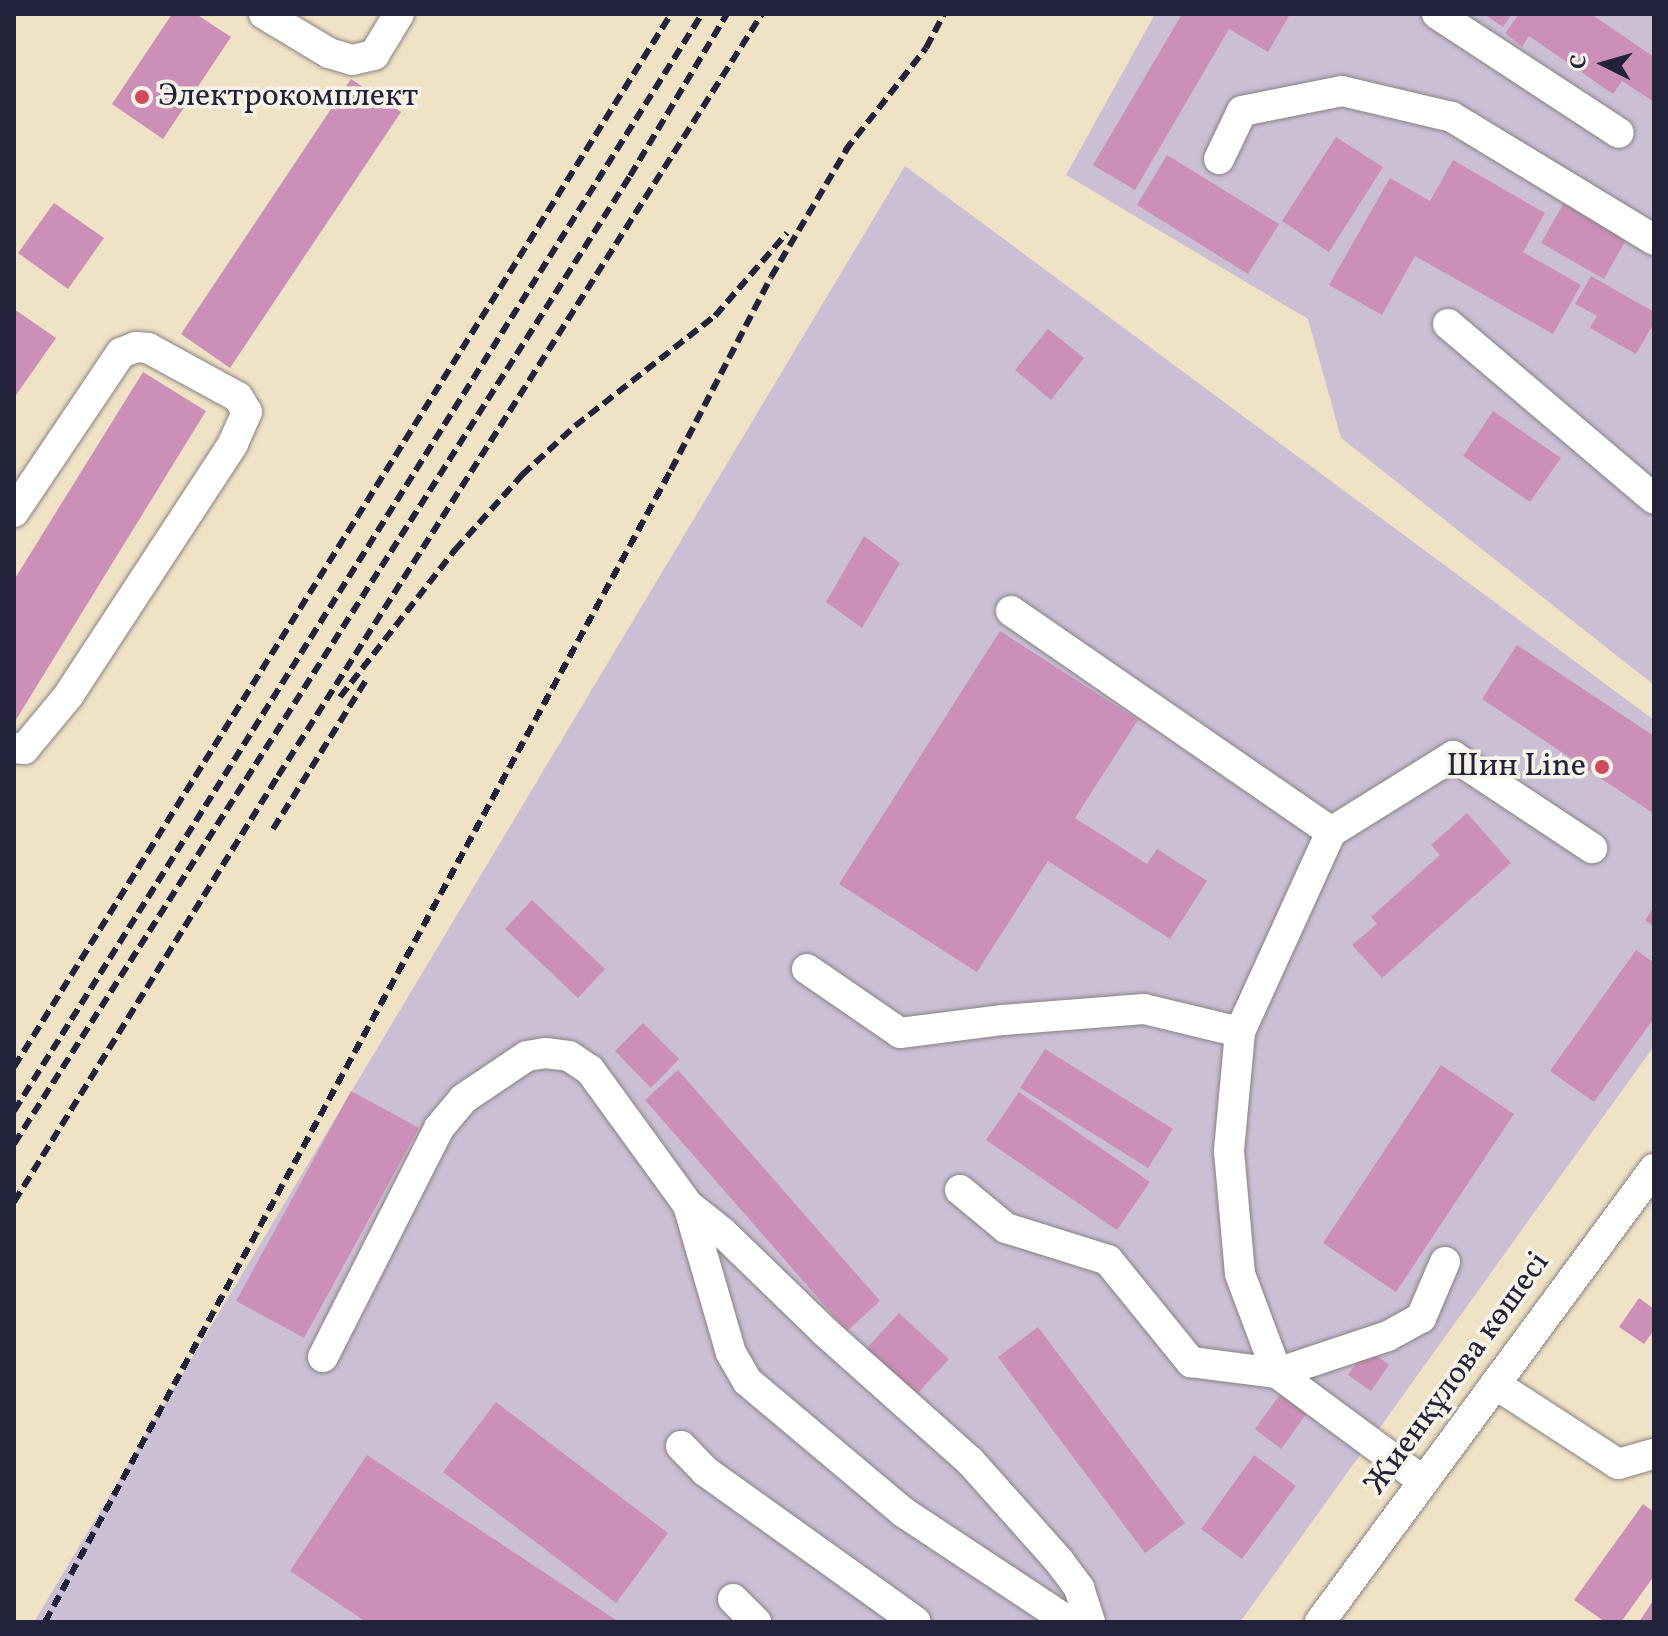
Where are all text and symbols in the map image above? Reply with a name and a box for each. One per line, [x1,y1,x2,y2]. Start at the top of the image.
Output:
north arrow [1564,24,1644,104]
text: С [1564,53,1596,70]
place label: Электрокомплект [158,78,418,116]
marker: Электрокомплект [133,88,151,106]
place label: Шин Line [1446,748,1586,786]
marker: Шин Line [1593,758,1611,776]
street label: Жиенқұлова көшесі [1357,1245,1559,1503]

